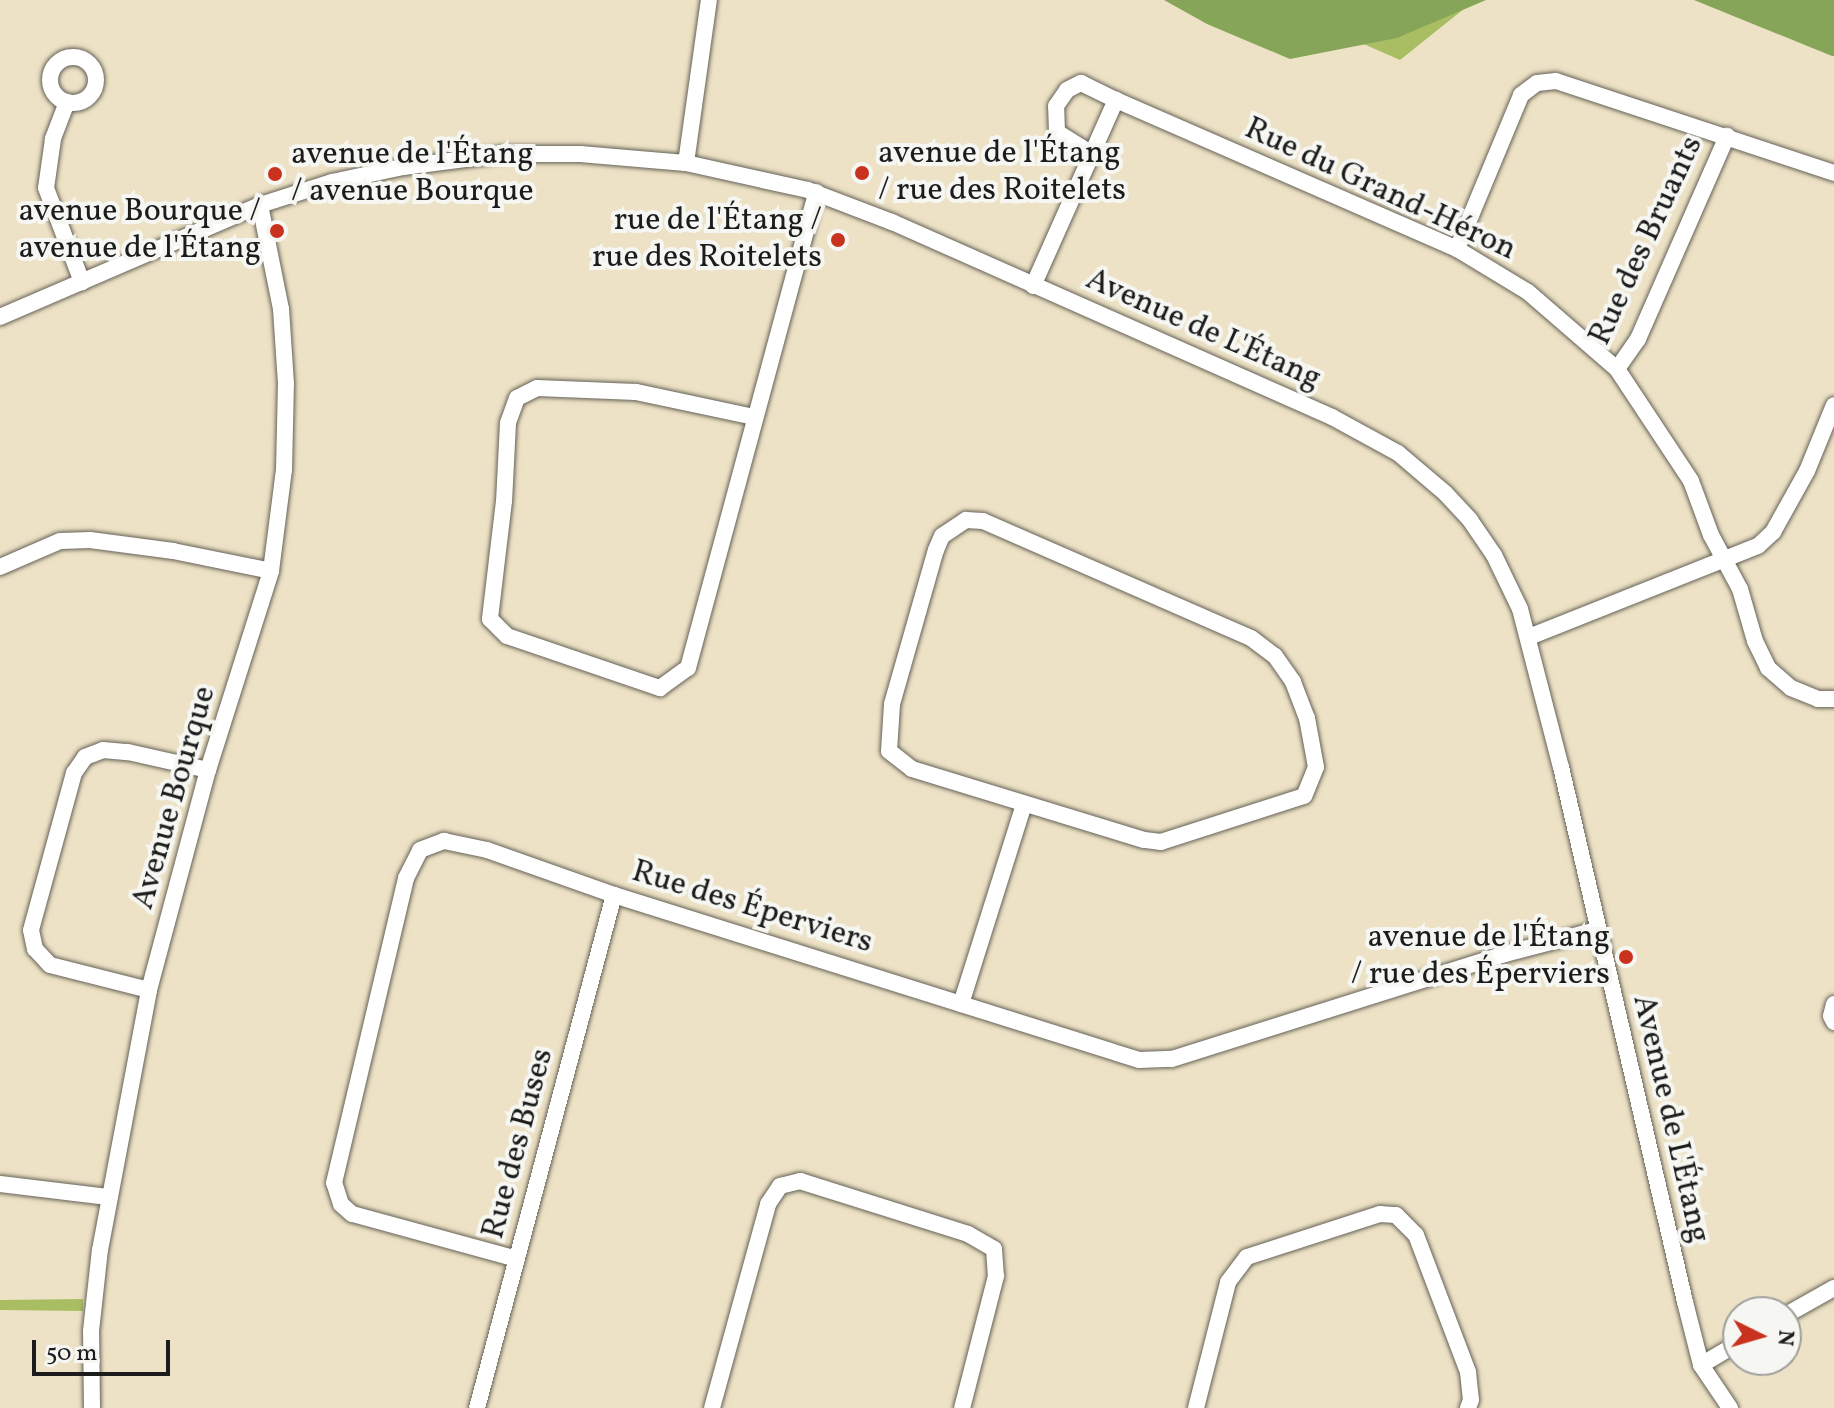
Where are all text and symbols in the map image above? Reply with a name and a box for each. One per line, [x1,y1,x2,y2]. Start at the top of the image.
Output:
street label: Rue du Grand-Héron [1238,110,1522,270]
street label: Rue des Bruants [1582,130,1712,352]
place label: avenue de l'Étang / rue des Roitelets [878,136,1126,211]
place label: avenue de l'Étang / avenue Bourque [291,137,534,212]
marker: avenue de l'Étang / rue des Roitelets [853,164,871,182]
marker: avenue de l'Étang / avenue Bourque [266,165,284,183]
place label: avenue Bourque / avenue de l'Étang [18,194,261,269]
place label: rue de l'Étang / rue des Roitelets [592,203,822,278]
marker: avenue Bourque / avenue de l'Étang [268,222,286,240]
marker: rue de l'Étang / rue des Roitelets [829,231,847,249]
street label: Avenue de L'Étang [1079,261,1327,399]
street label: Avenue Bourque [125,682,225,914]
street label: Rue des Éperviers [627,853,877,963]
place label: avenue de l'Étang / rue des Éperviers [1351,920,1610,995]
marker: avenue de l'Étang / rue des Éperviers [1617,948,1635,966]
street label: Avenue de L'Étang [1623,991,1717,1247]
street label: Rue des Buses [475,1045,563,1243]
north arrow [1722,1296,1802,1376]
scale bar [36,1324,174,1374]
text: N [1768,1329,1801,1347]
text: 50 m [46,1337,98,1371]

